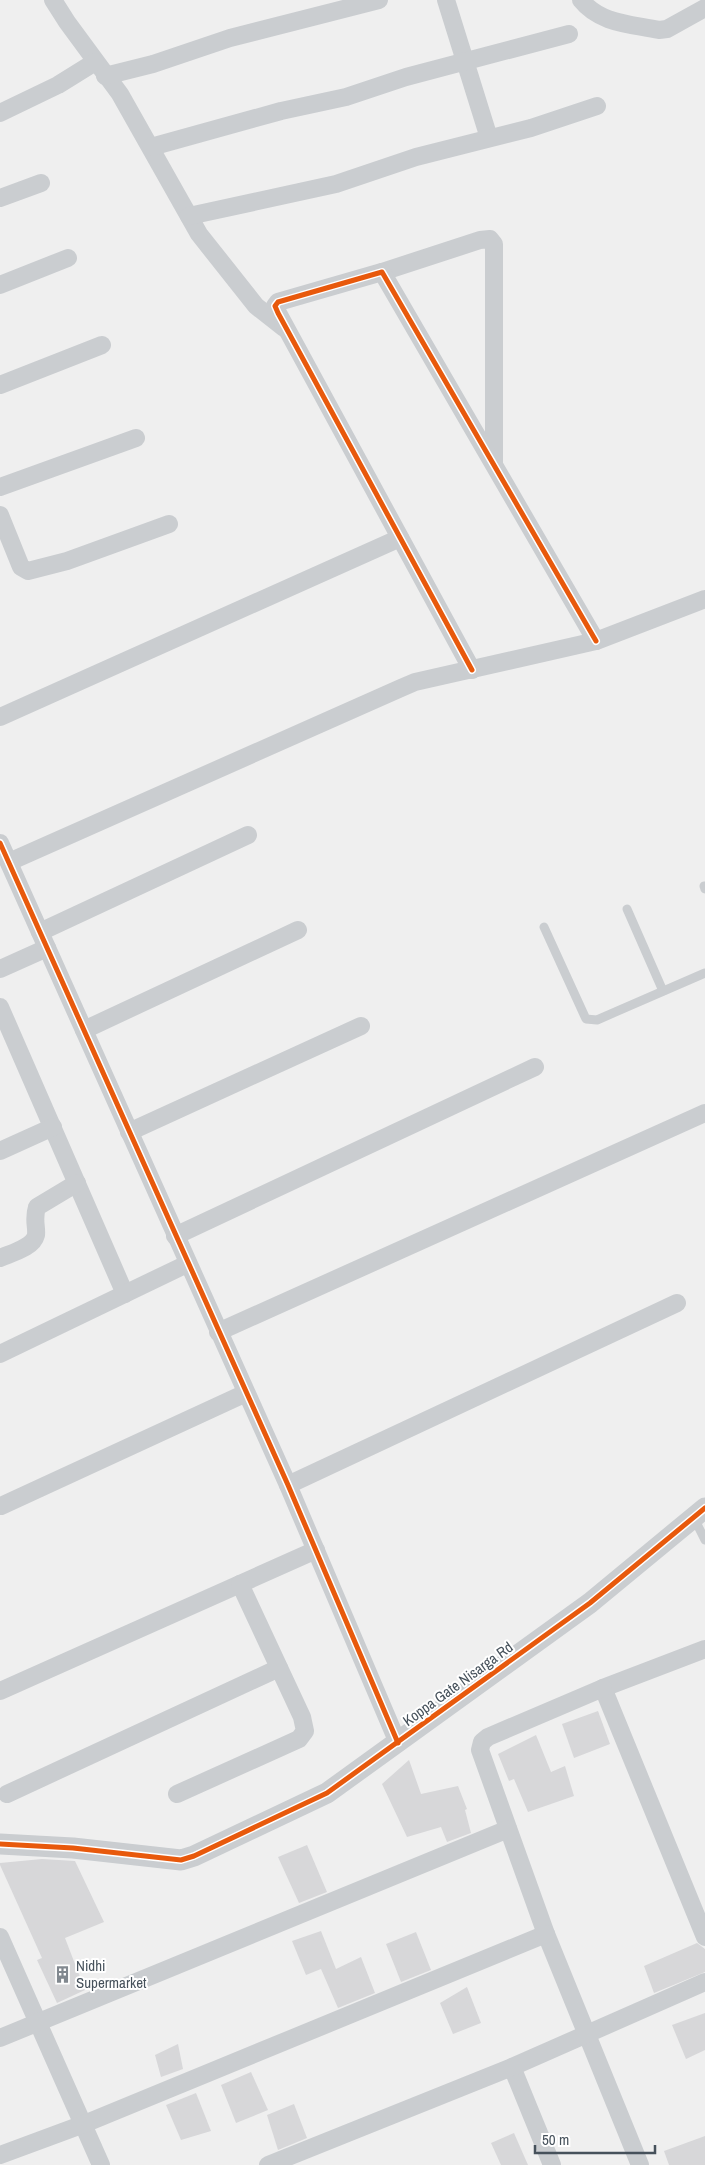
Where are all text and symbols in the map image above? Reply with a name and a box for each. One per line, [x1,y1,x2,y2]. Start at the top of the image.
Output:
street label: Koppa Gate Nisarga Rd [398,1637,517,1731]
place label: Nidhi Supermarket [76,1955,147,1993]
building icon: Nidhi Supermarket [52,1965,72,1985]
scale bar [535,2122,655,2154]
text: 50 m [542,2129,569,2150]

